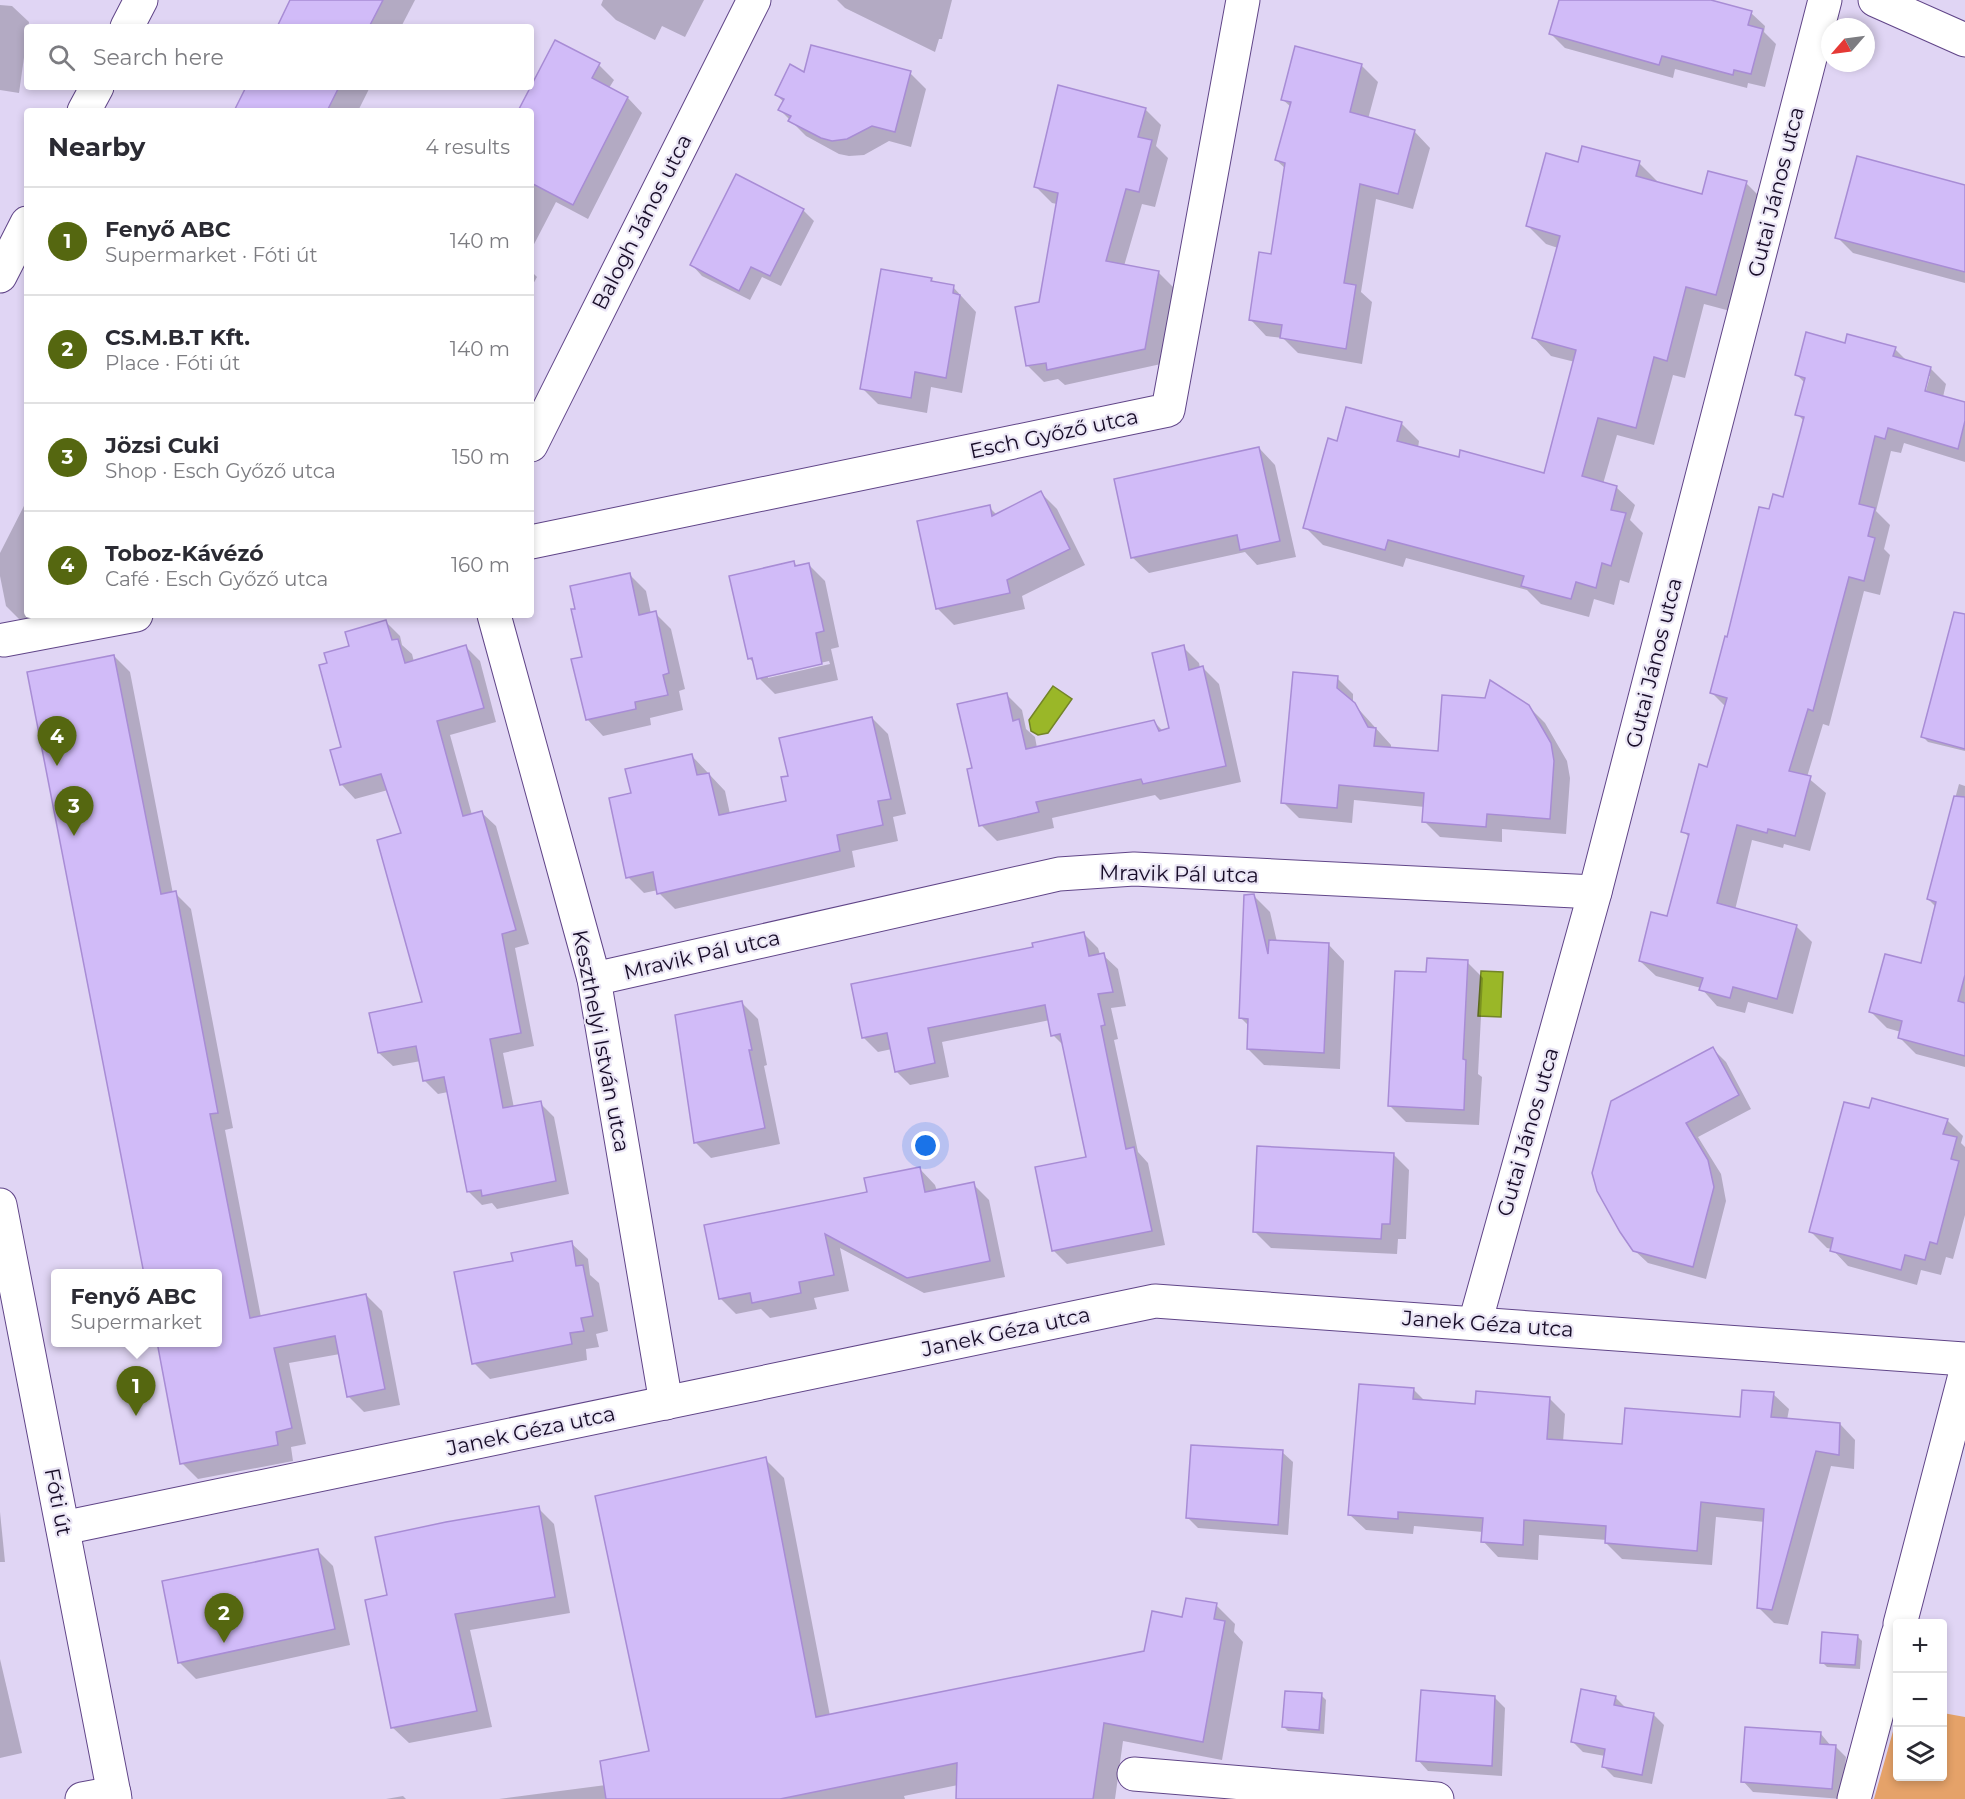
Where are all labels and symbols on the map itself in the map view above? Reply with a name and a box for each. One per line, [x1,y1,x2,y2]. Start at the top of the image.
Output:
north arrow [1821,18,1875,72]
street label: Gutai János utca [1742,104,1809,280]
street label: Balogh János utca [586,130,697,314]
street label: Esch Győző utca [967,403,1140,464]
street label: Gutai János utca [1620,575,1687,751]
pin: 4 [38,716,76,766]
pin: 3 [54,786,94,836]
street label: Mravik Pál utca [1099,860,1259,887]
street label: Mravik Pál utca [621,924,782,985]
street label: Keszthelyi István utca [568,928,635,1154]
street label: Gutai János utca [1491,1045,1564,1219]
your location [911,1131,940,1160]
street label: Janek Géza utca [918,1301,1092,1362]
street label: Janek Géza utca [1400,1305,1575,1342]
pin: 1 [116,1366,156,1416]
street label: Janek Géza utca [443,1400,617,1461]
street label: Fóti út [40,1466,77,1538]
pin: 2 [204,1594,244,1643]

